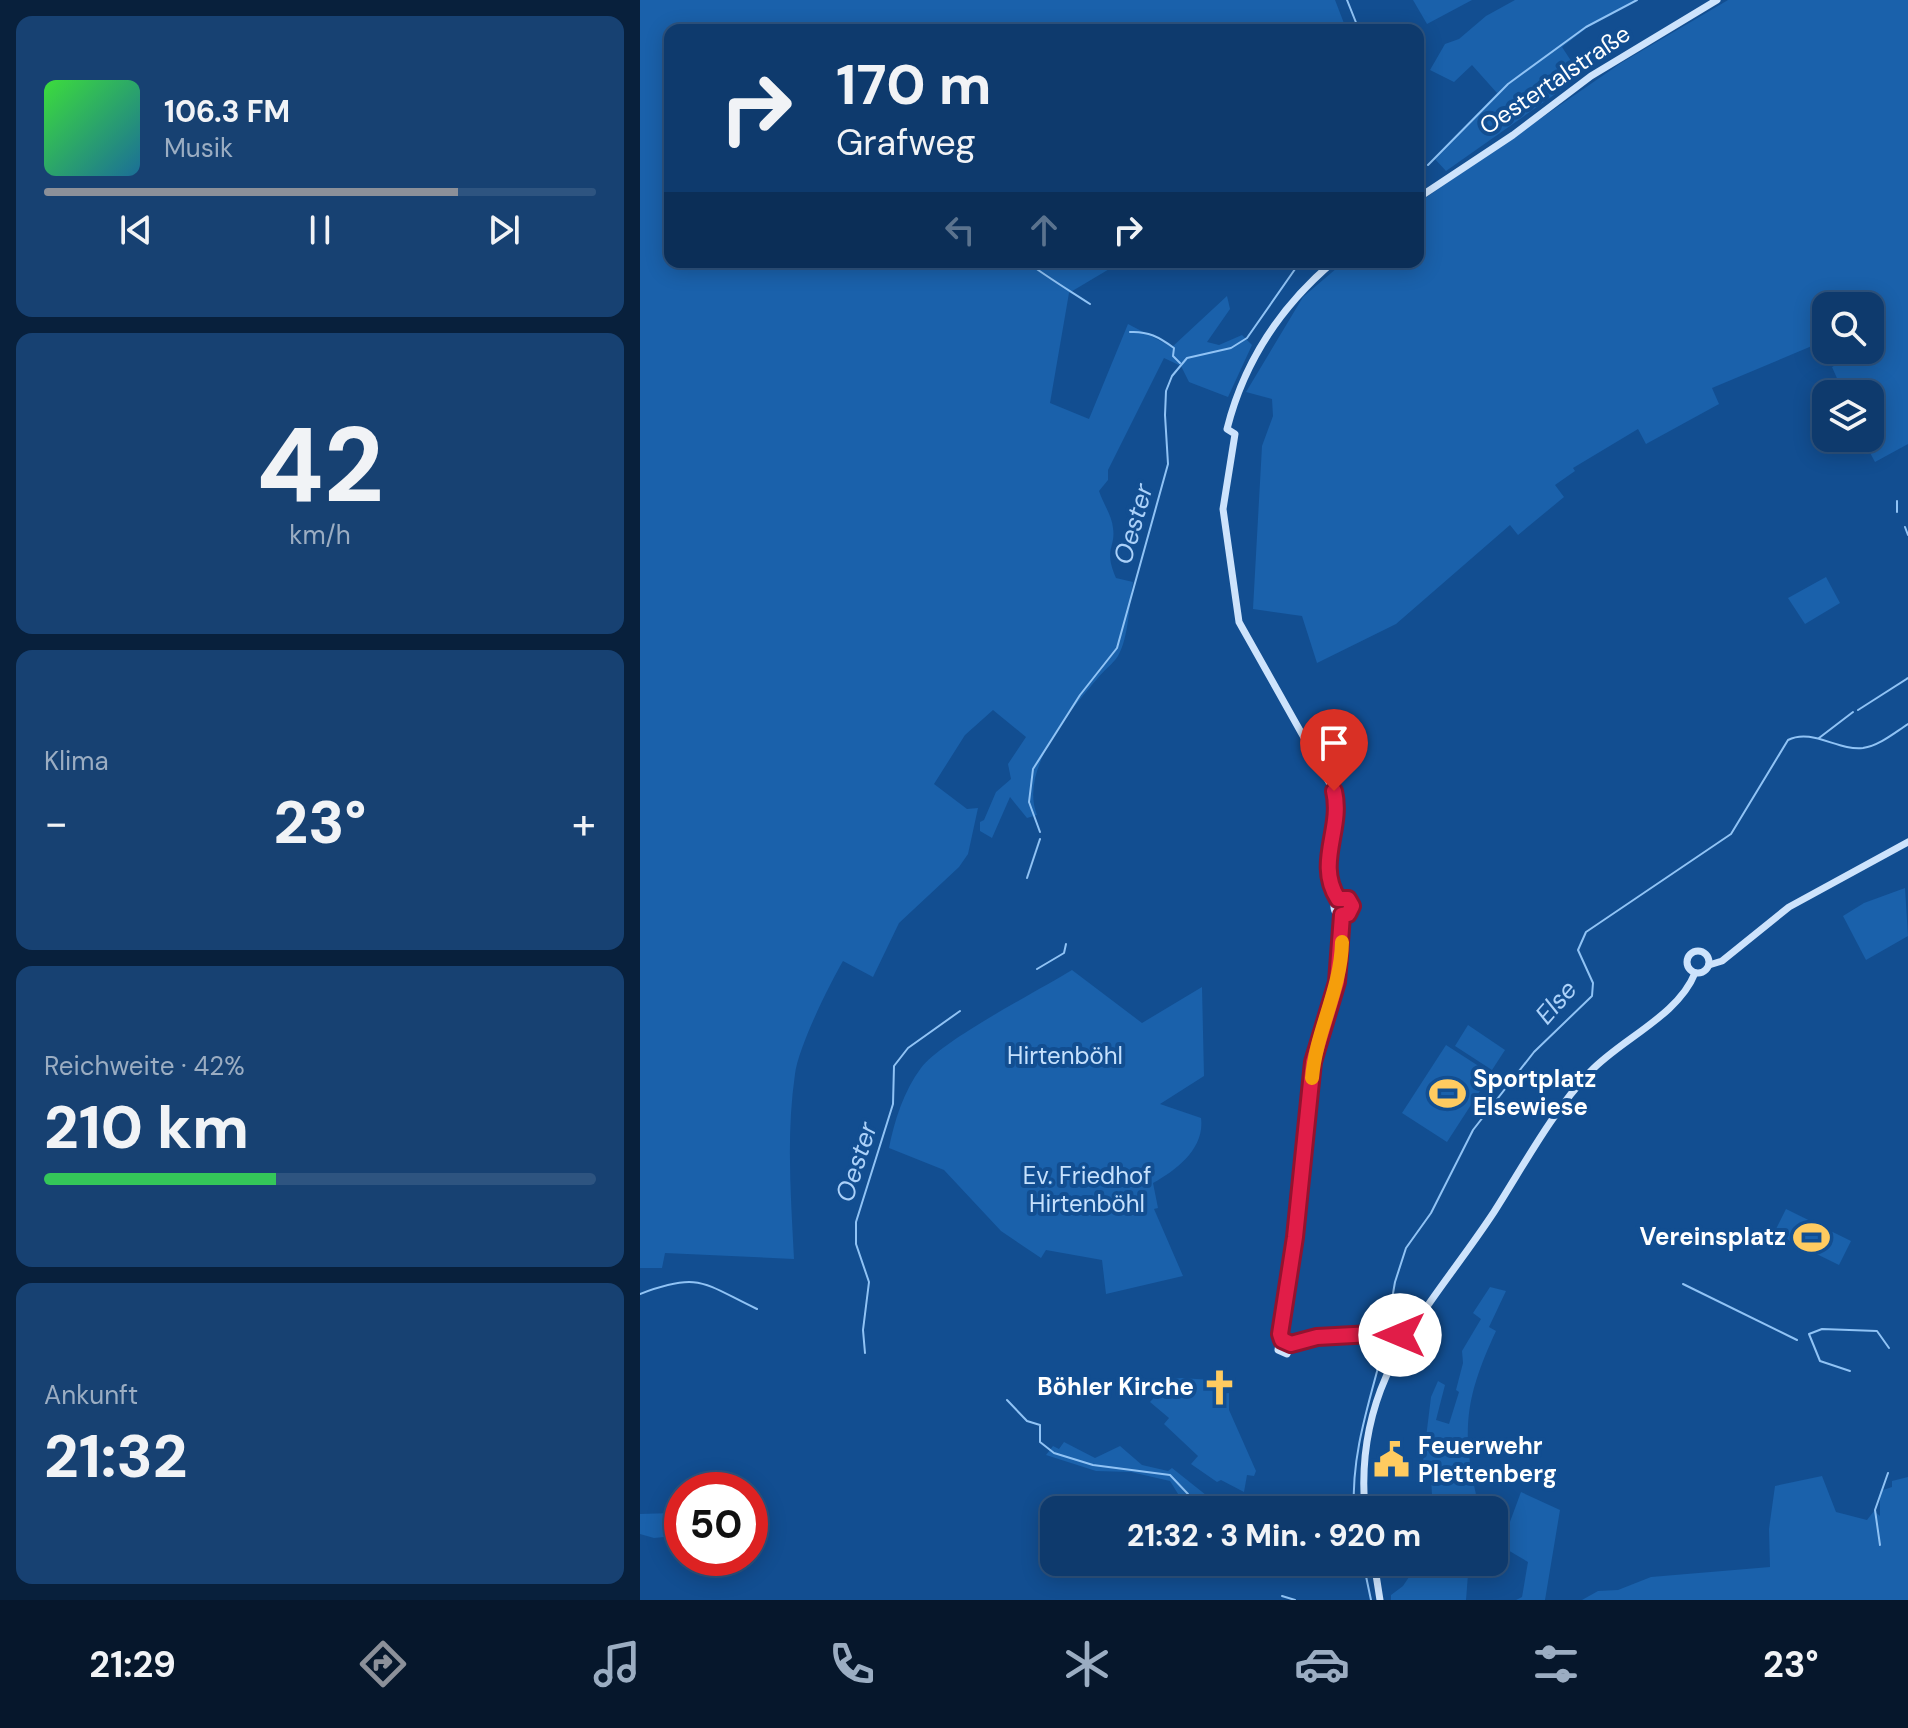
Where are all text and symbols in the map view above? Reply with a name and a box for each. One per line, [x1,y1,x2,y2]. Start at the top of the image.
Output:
street label: Oestertalstraße [1473,18,1636,141]
text: 170 m [836,48,991,121]
icon: right [704,56,808,160]
text: 106.3 FM [164,92,290,131]
text: Grafweg [836,119,976,166]
text: Musik [164,131,233,165]
icon: previous [114,208,158,252]
icon: pause [298,208,342,252]
icon: next [482,208,526,252]
icon: left [938,208,982,252]
icon: ahead [1022,208,1066,252]
icon: right [1106,208,1150,252]
map controls [1812,292,1884,452]
button: search [1812,292,1884,364]
button: layers [1812,380,1884,452]
text: 42 [256,398,384,533]
water label: Oester [1105,479,1161,568]
text: km/h [289,518,351,552]
pin [1300,709,1368,791]
icon: arrive [1312,721,1356,765]
text: Klima [44,744,109,778]
text: 23° [274,783,366,862]
text: − [44,794,68,852]
text: + [572,794,596,852]
water label: Else [1528,973,1584,1031]
park label: Hirtenböhl [1007,1040,1123,1071]
text: Reichweite · 42% [44,1049,245,1083]
place label: Sportplatz Elsewiese [1473,1063,1596,1122]
sports icon: Sportplatz Elsewiese [1428,1074,1466,1112]
text: 210 km [44,1088,249,1167]
water label: Oester [827,1116,885,1206]
park label: Ev. Friedhof Hirtenböhl [1023,1160,1151,1219]
sports icon: Vereinsplatz [1793,1218,1831,1256]
place label: Vereinsplatz [1640,1221,1786,1252]
position arrow [1358,1293,1442,1377]
church icon: Böhler Kirche [1201,1368,1239,1406]
place label: Böhler Kirche [1037,1371,1194,1402]
text: Ankunft [44,1378,138,1412]
text: 21:32 [44,1417,187,1496]
place label: Feuerwehr Plettenberg [1418,1430,1557,1489]
public building icon: Feuerwehr Plettenberg [1373,1441,1411,1479]
speed limit sign: 50 [664,1472,768,1576]
text: 21:32 · 3 Min. · 920 m [1127,1516,1421,1555]
icon: directions [355,1636,411,1692]
icon: music [589,1636,645,1692]
icon: phone [824,1636,880,1692]
icon: climate [1059,1636,1115,1692]
icon: car [1294,1636,1350,1692]
icon: filters [1528,1636,1584,1692]
text: 21:29 [89,1641,176,1688]
text: 23° [1763,1641,1819,1688]

